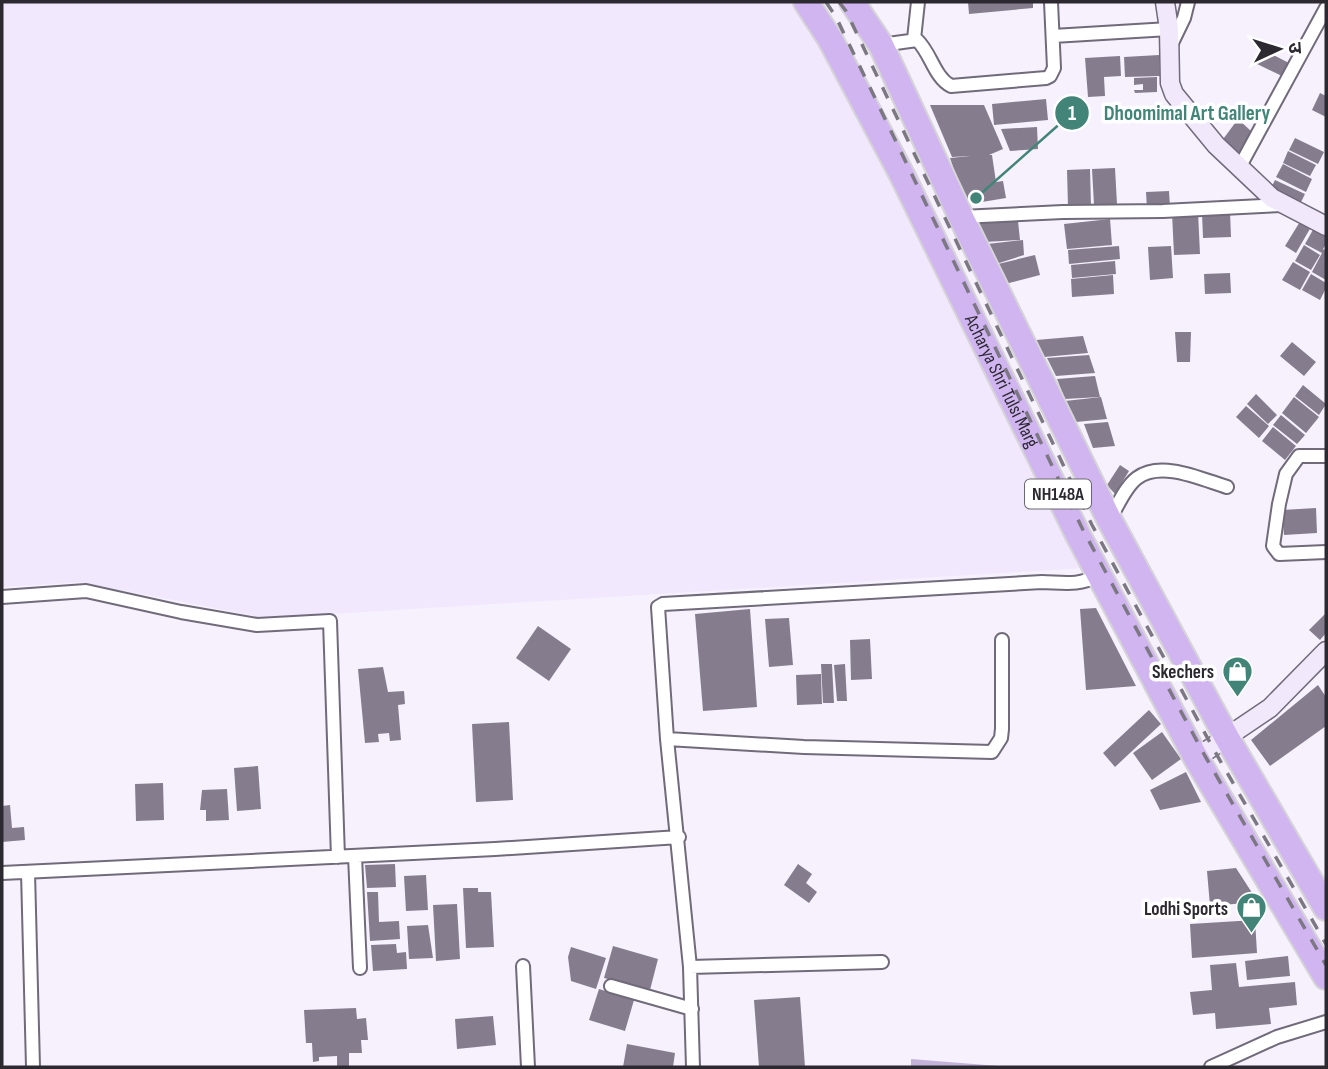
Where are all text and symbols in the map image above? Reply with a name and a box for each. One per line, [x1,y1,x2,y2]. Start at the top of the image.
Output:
north arrow [1244,14,1314,84]
text: उ [1283,42,1306,55]
callout: Dhoomimal Art Gallery [1055,92,1284,134]
text: 1 [1068,101,1076,126]
text: Dhoomimal Art Gallery [1104,101,1271,126]
street label: Acharya Shri Tulsi Marg [959,310,1044,452]
road number: NH148A [1025,480,1091,508]
shop icon: Skechers [1220,654,1254,698]
place label: Skechers [1152,661,1214,684]
shop icon: Lodhi Sports [1234,891,1268,935]
place label: Lodhi Sports [1144,898,1228,921]

